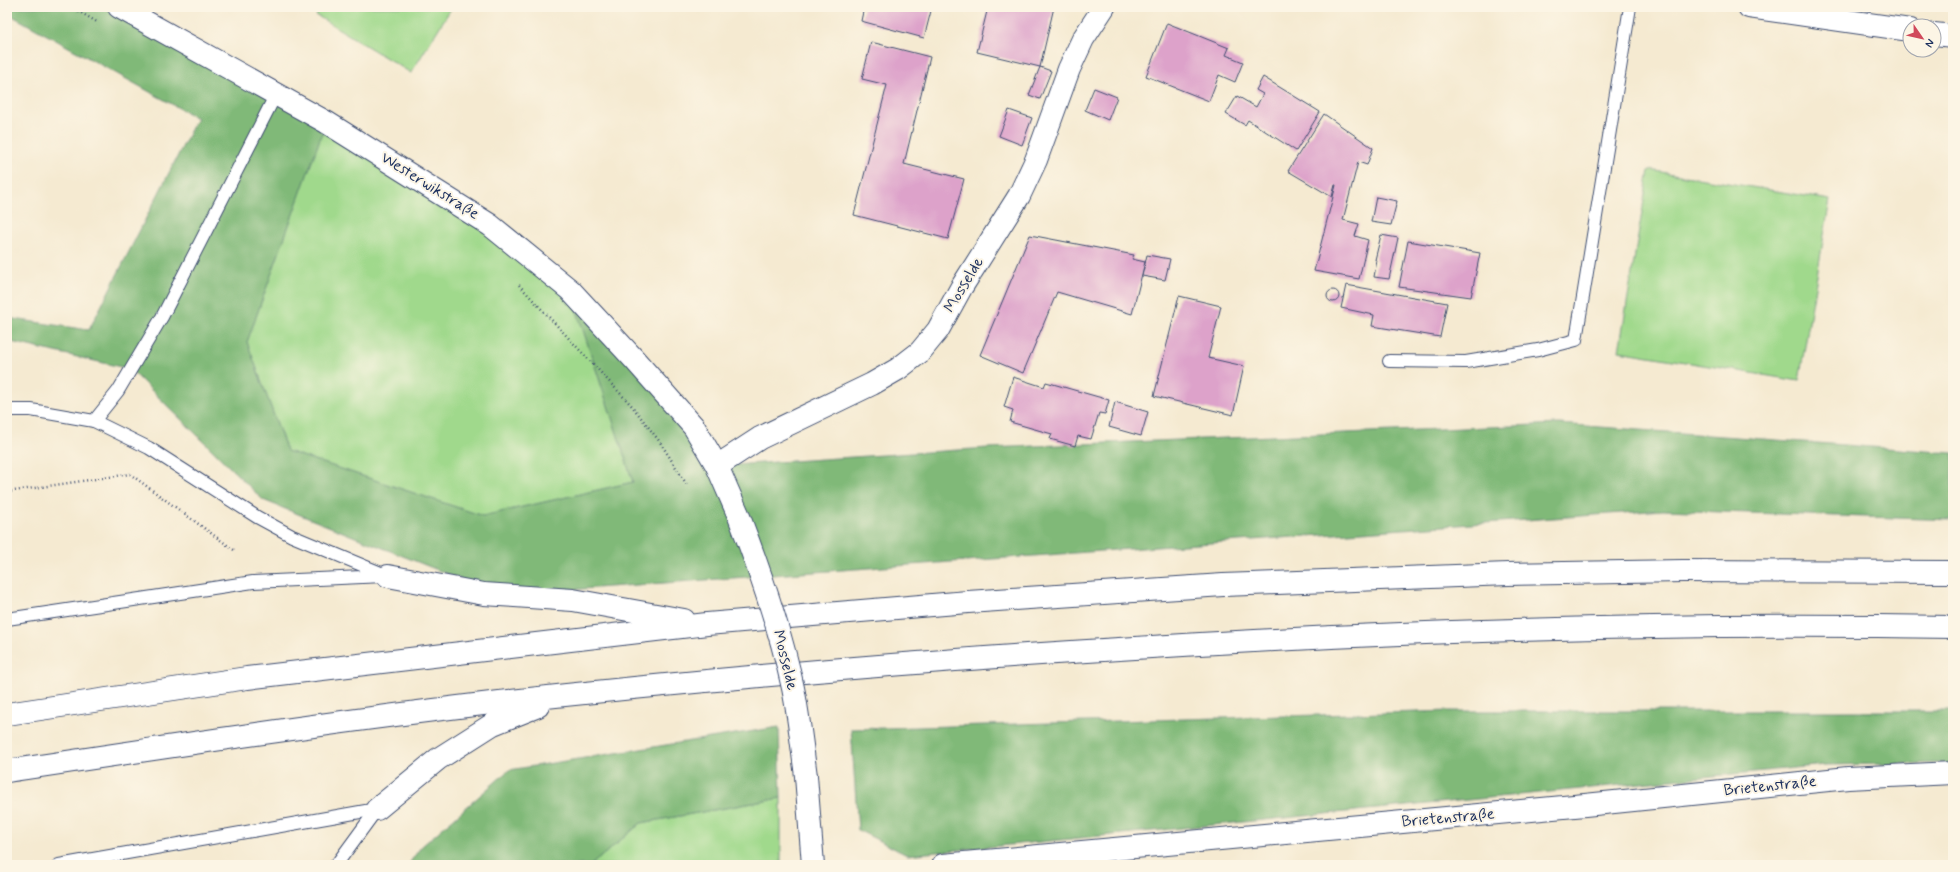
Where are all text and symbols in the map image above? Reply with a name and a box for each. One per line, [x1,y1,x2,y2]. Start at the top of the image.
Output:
north arrow [1902,18,1942,58]
text: N [1922,36,1937,50]
street label: Westerwikstraße [377,147,483,225]
street label: Mosselde [939,253,989,317]
street label: Mosselde [767,628,803,693]
street label: Brietenstraße [1723,771,1818,801]
street label: Brietenstraße [1401,803,1495,833]

